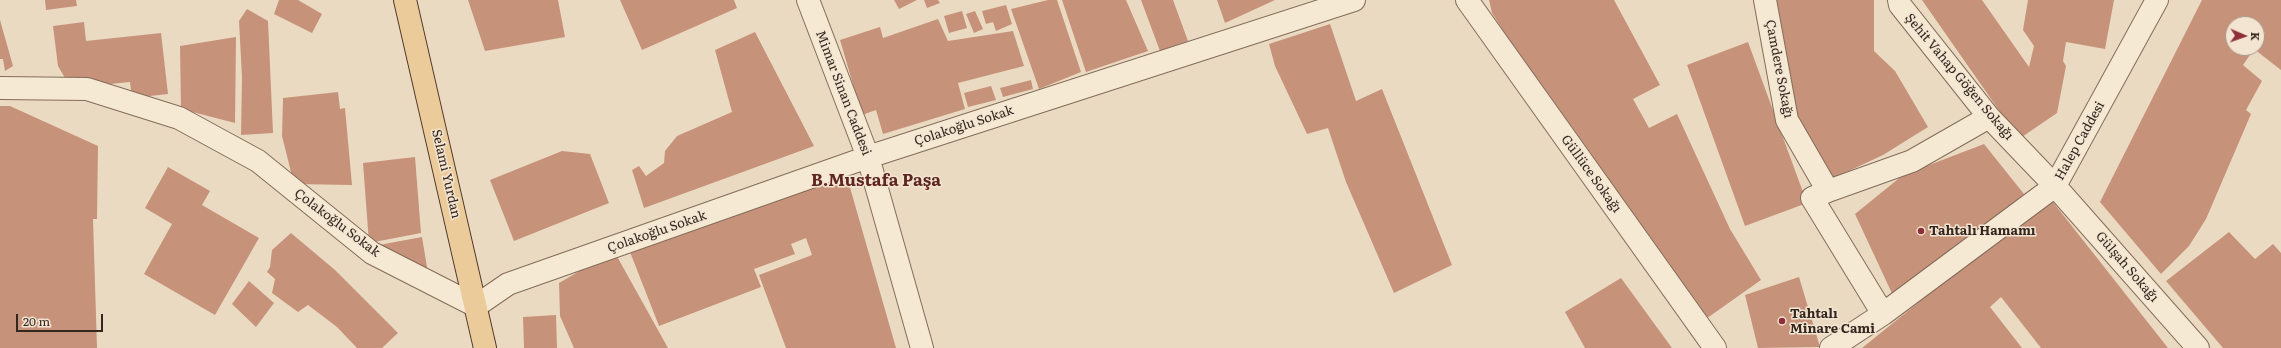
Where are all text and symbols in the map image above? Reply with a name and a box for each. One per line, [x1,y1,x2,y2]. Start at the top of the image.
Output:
street label: Şehit Vahap Göğen Sokağı [1901,11,2017,143]
north arrow [2225,16,2265,56]
street label: Çamdere Sokağı [1762,18,1796,120]
street label: Mimar Sinan Caddesi [812,28,874,158]
text: K [2248,32,2264,41]
street label: Halep Caddesi [2052,99,2108,183]
street label: Çolakoğlu Sokak [912,103,1016,149]
street label: Selami Yurdan [428,128,464,220]
street label: Güllüce Sokağı [1558,132,1624,216]
district label: B.Mustafa Paşa [811,171,941,191]
street label: Çolakoğlu Sokak [291,186,383,260]
street label: Çolakoğlu Sokak [606,208,708,256]
place label: Tahtalı Hamamı [1929,223,2036,239]
marker: Tahtalı Hamamı [1916,226,1926,236]
street label: Gülşah Sokağı [2092,229,2162,305]
scale bar [18,306,105,332]
place label: Tahtalı Minare Cami [1790,306,1875,337]
text: 20 m [23,312,50,330]
marker: Tahtalı Minare Cami [1777,316,1787,326]

